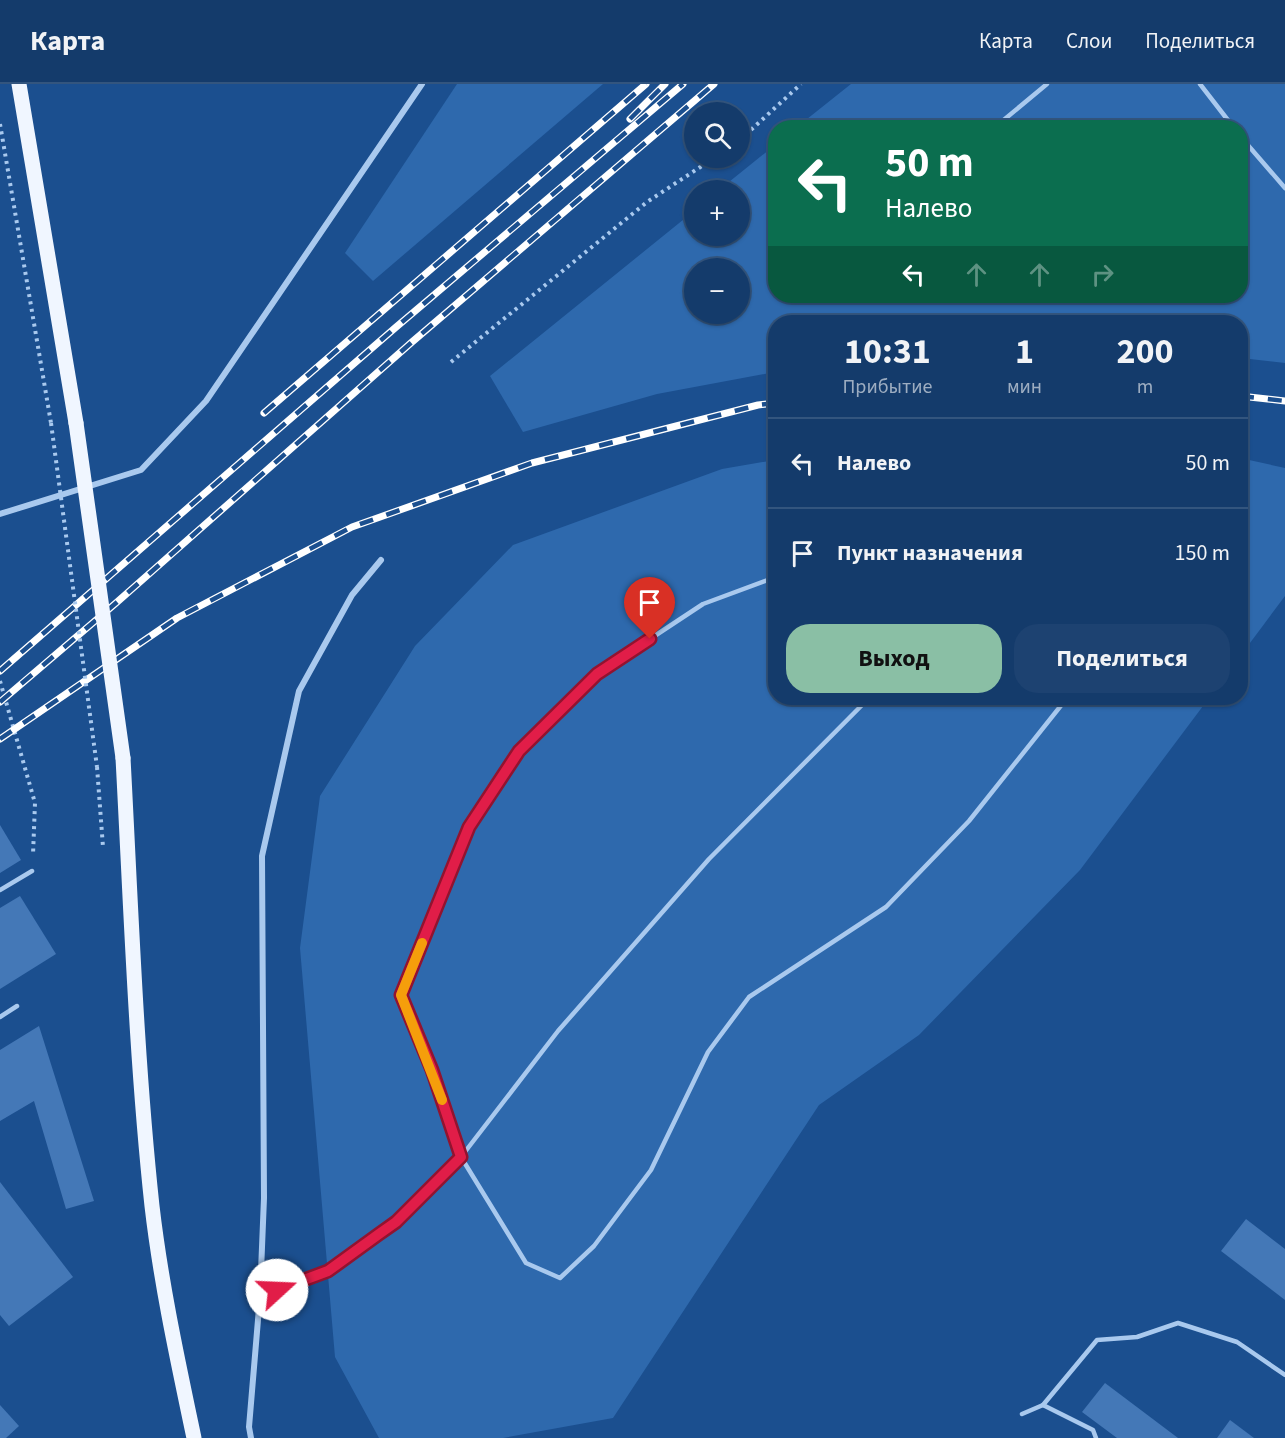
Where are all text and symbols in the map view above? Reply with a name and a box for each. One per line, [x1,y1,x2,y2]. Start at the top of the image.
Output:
text: Карта [30,21,105,61]
text: Карта [979,26,1033,56]
text: Слои [1066,26,1112,56]
text: Поделиться [1145,26,1255,56]
map controls [684,102,750,324]
button: search [684,102,750,168]
text: 50 m [885,133,974,193]
icon: left [786,144,864,222]
button: + [684,180,750,246]
text: Налево [885,189,972,228]
button: − [684,258,750,324]
icon: left [897,258,930,291]
icon: ahead [960,258,993,291]
icon: ahead [1023,258,1056,291]
icon: right [1086,258,1119,291]
text: 10:31 [844,326,931,377]
text: 1 [1015,326,1034,377]
text: 200 [1117,326,1174,377]
text: Прибытие [842,373,933,401]
text: мин [1007,373,1042,401]
text: m [1137,373,1153,401]
icon: left [786,447,819,480]
text: Налево [837,447,911,479]
text: 50 m [1185,447,1230,479]
icon: arrive [786,537,819,570]
text: Пункт назначения [837,537,1023,569]
text: 150 m [1175,537,1230,569]
pin [624,577,675,639]
icon: arrive [633,586,666,619]
button: Выход [786,624,1002,693]
button: Поделиться [1014,624,1230,693]
position arrow [245,1258,309,1322]

